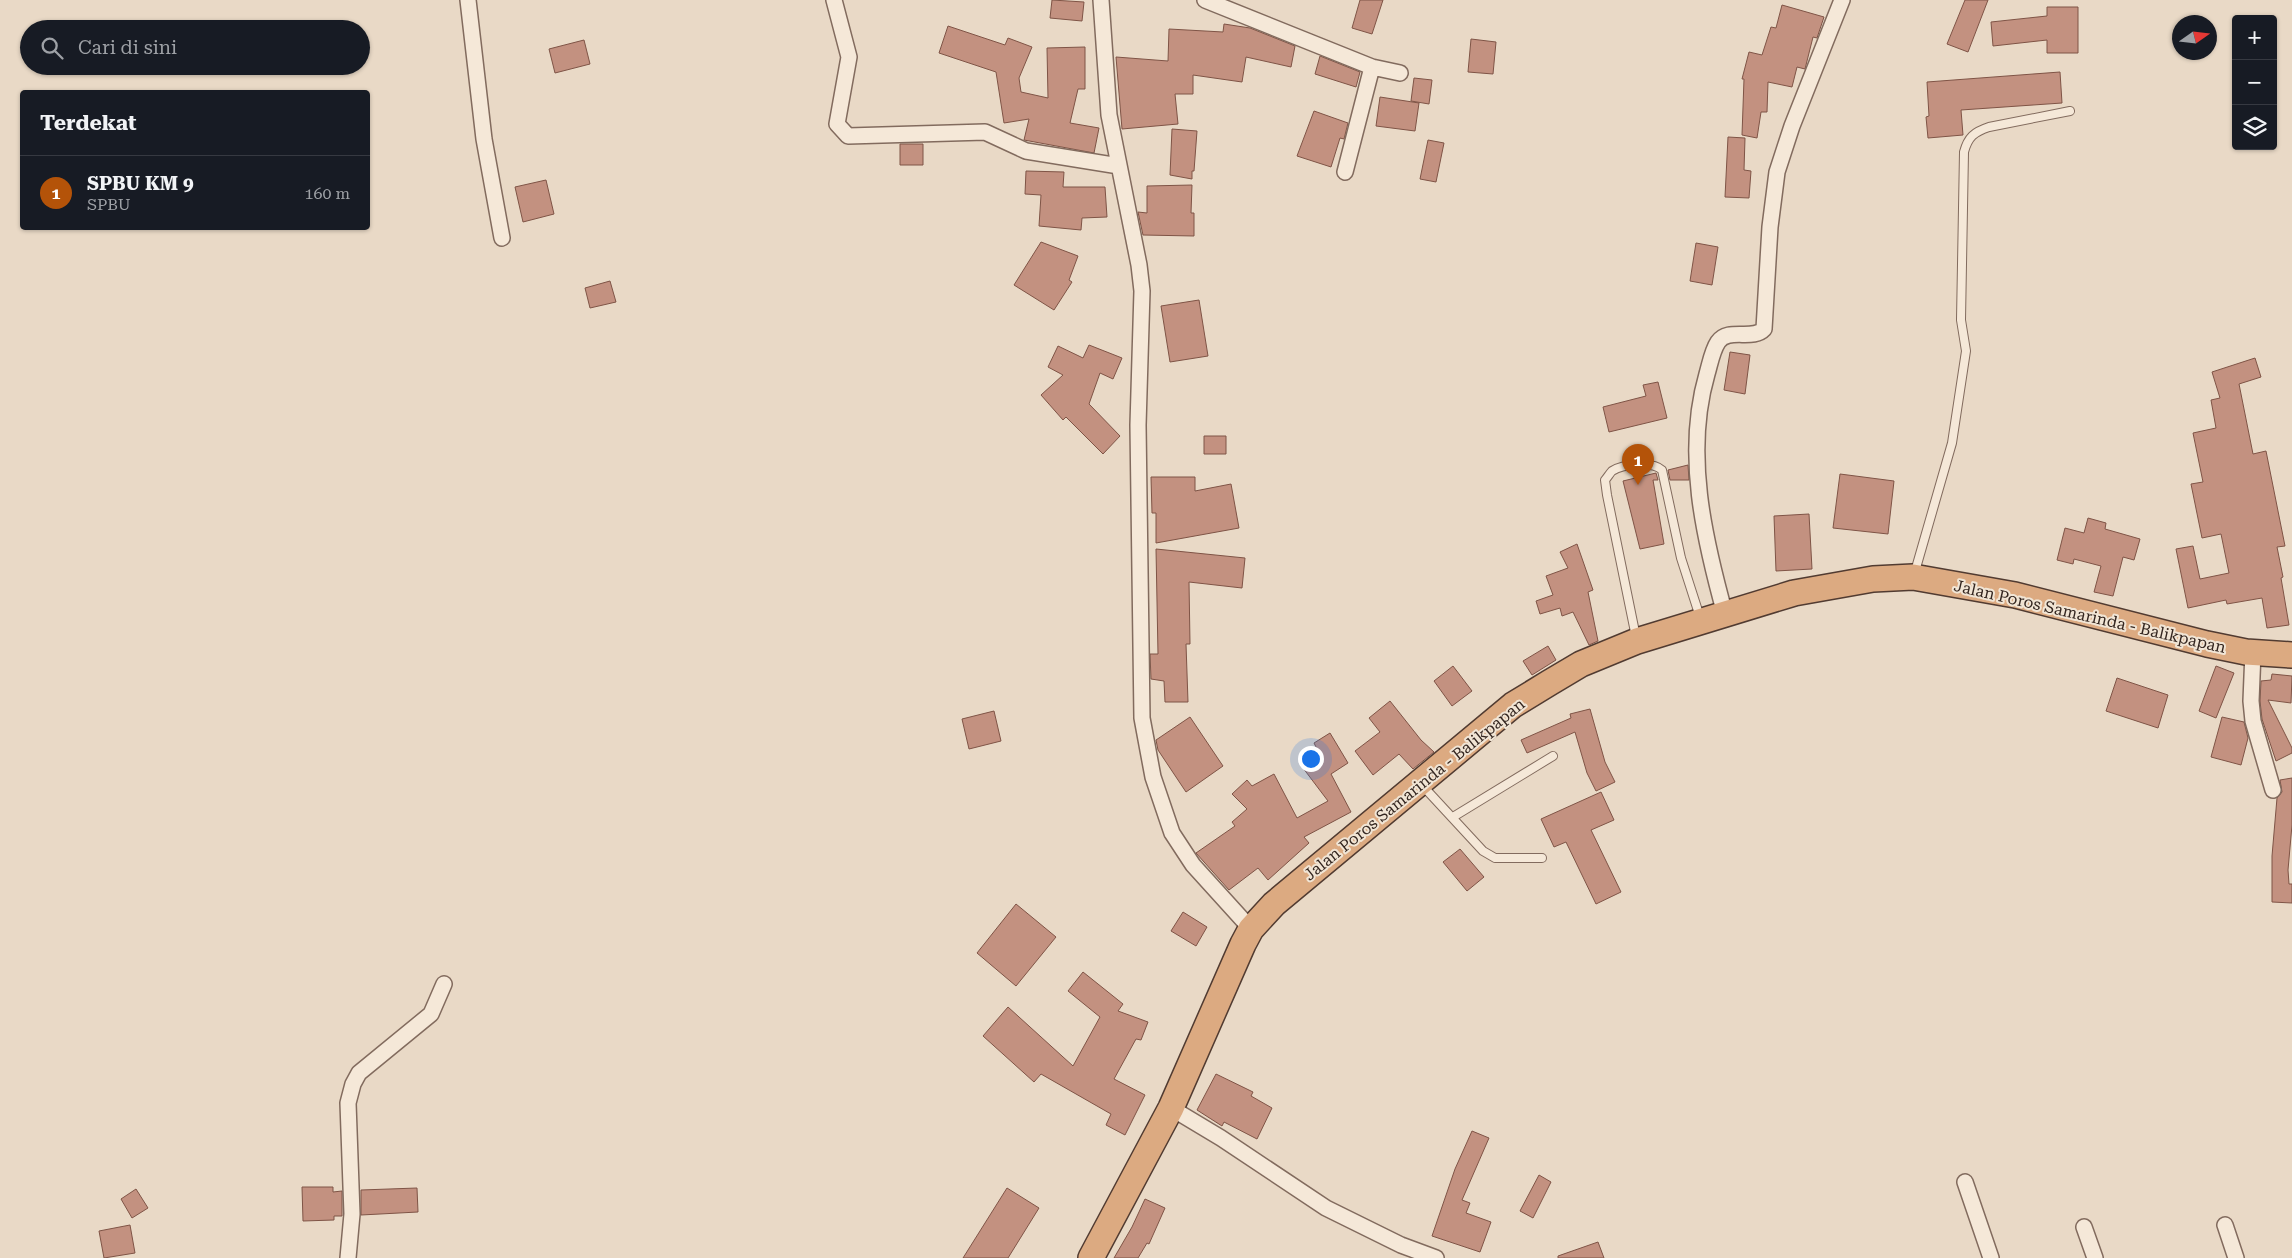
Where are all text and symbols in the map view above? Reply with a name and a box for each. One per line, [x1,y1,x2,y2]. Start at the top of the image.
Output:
north arrow [2172,15,2217,60]
map controls [2232,15,2277,150]
button: + [2232,15,2277,60]
search box [20,20,370,75]
icon: search [38,34,66,62]
text: Cari di sini [78,36,177,59]
button: − [2232,60,2277,105]
button: layers [2232,105,2277,150]
text: Terdekat [40,111,137,135]
text: SPBU KM 9 [87,172,194,195]
text: 1 [52,184,60,203]
text: 160 m [304,184,350,203]
text: SPBU [87,195,131,214]
pin: 1 [1622,444,1654,485]
street label: Jalan Poros Samarinda - Balikpapan [1952,576,2228,657]
street label: Jalan Poros Samarinda - Balikpapan [1300,694,1528,884]
your location [1298,746,1324,772]

